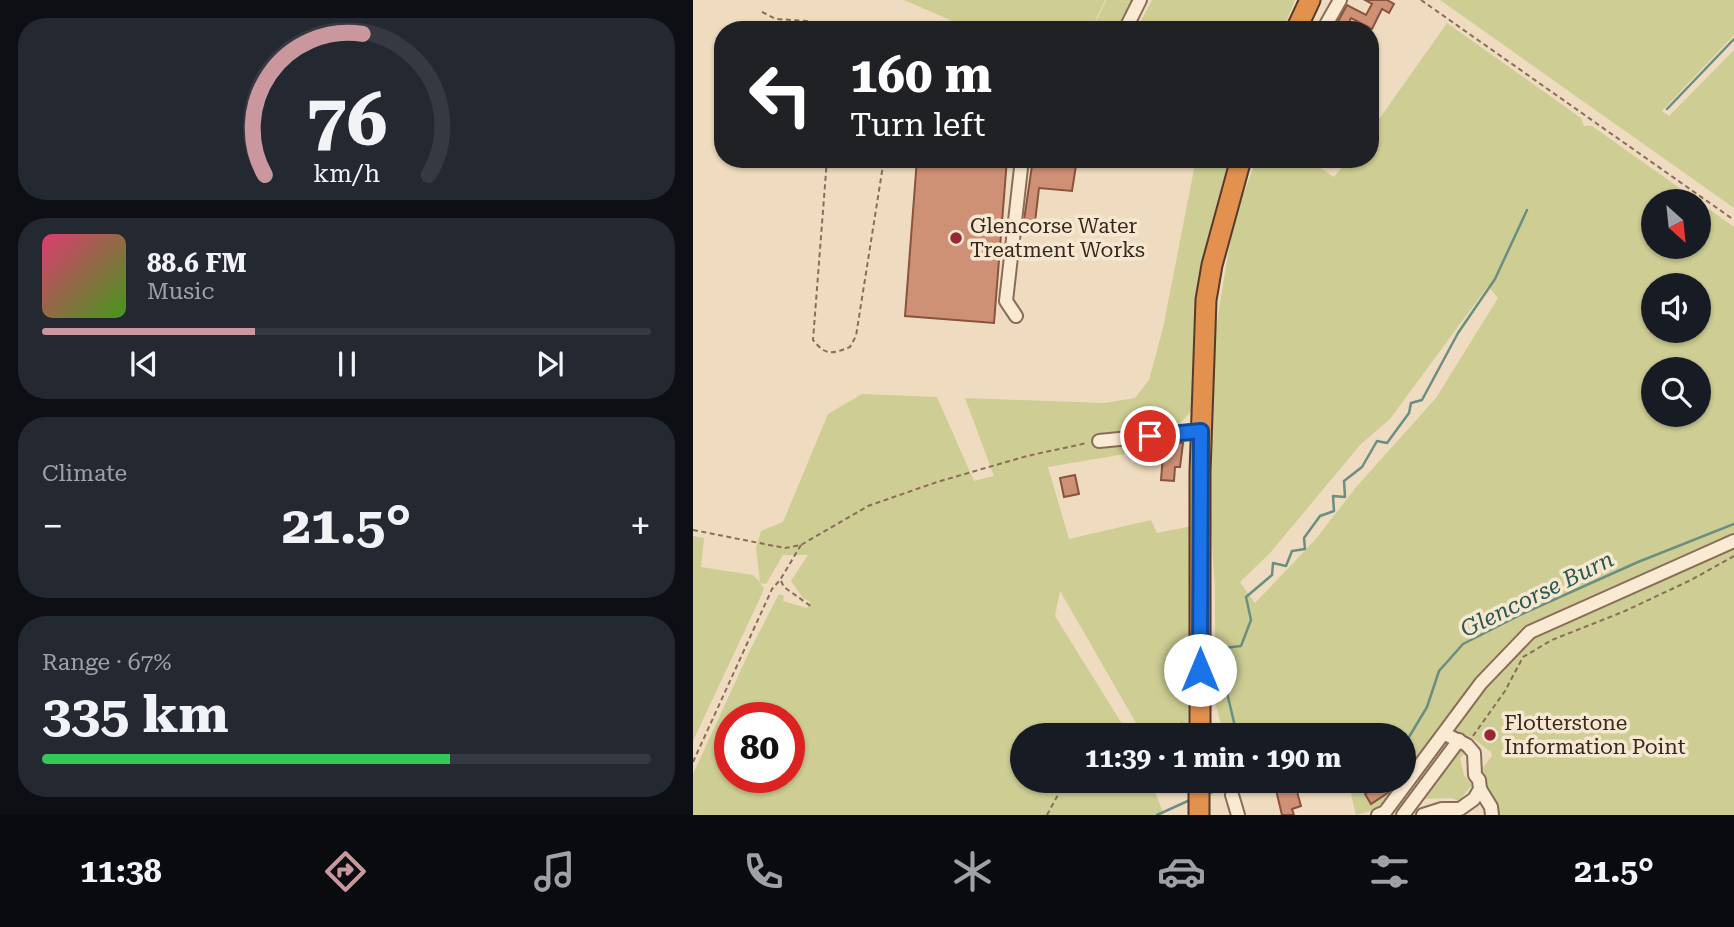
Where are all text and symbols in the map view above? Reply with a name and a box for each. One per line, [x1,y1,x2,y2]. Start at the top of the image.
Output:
text: 160 m [850,47,992,104]
icon: left [735,49,826,140]
text: 76 [306,78,387,163]
text: Turn left [850,106,985,144]
text: km/h [313,159,380,188]
north arrow [1641,189,1711,259]
map controls [1641,189,1711,427]
place label: Glencorse Water Treatment Works [970,214,1145,262]
marker: Glencorse Water Treatment Works [948,230,964,246]
text: 88.6 FM [147,248,247,278]
button: sound [1641,273,1711,343]
text: Music [147,278,214,305]
icon: previous [125,345,163,383]
icon: pause [328,345,366,383]
icon: next [531,345,569,383]
button: search [1641,357,1711,427]
pin [1120,406,1180,466]
icon: arrive [1131,417,1169,455]
text: Climate [42,460,127,487]
text: 21.5° [282,495,411,556]
text: − [42,504,63,548]
text: + [630,504,651,548]
water label: Glencorse Burn [1456,546,1618,643]
position arrow [1163,633,1237,707]
text: Range · 67% [42,649,171,676]
text: 335 km [42,684,229,745]
speed limit sign: 80 [714,702,805,793]
place label: Flotterstone Information Point [1504,711,1686,759]
marker: Flotterstone Information Point [1482,727,1498,743]
text: 11:39 · 1 min · 190 m [1085,743,1341,773]
icon: directions [321,847,370,896]
icon: music [530,847,579,896]
icon: phone [739,847,788,896]
icon: climate [948,847,997,896]
icon: car [1157,847,1206,896]
icon: filters [1365,847,1414,896]
text: 11:38 [80,852,162,890]
text: 21.5° [1574,852,1654,890]

